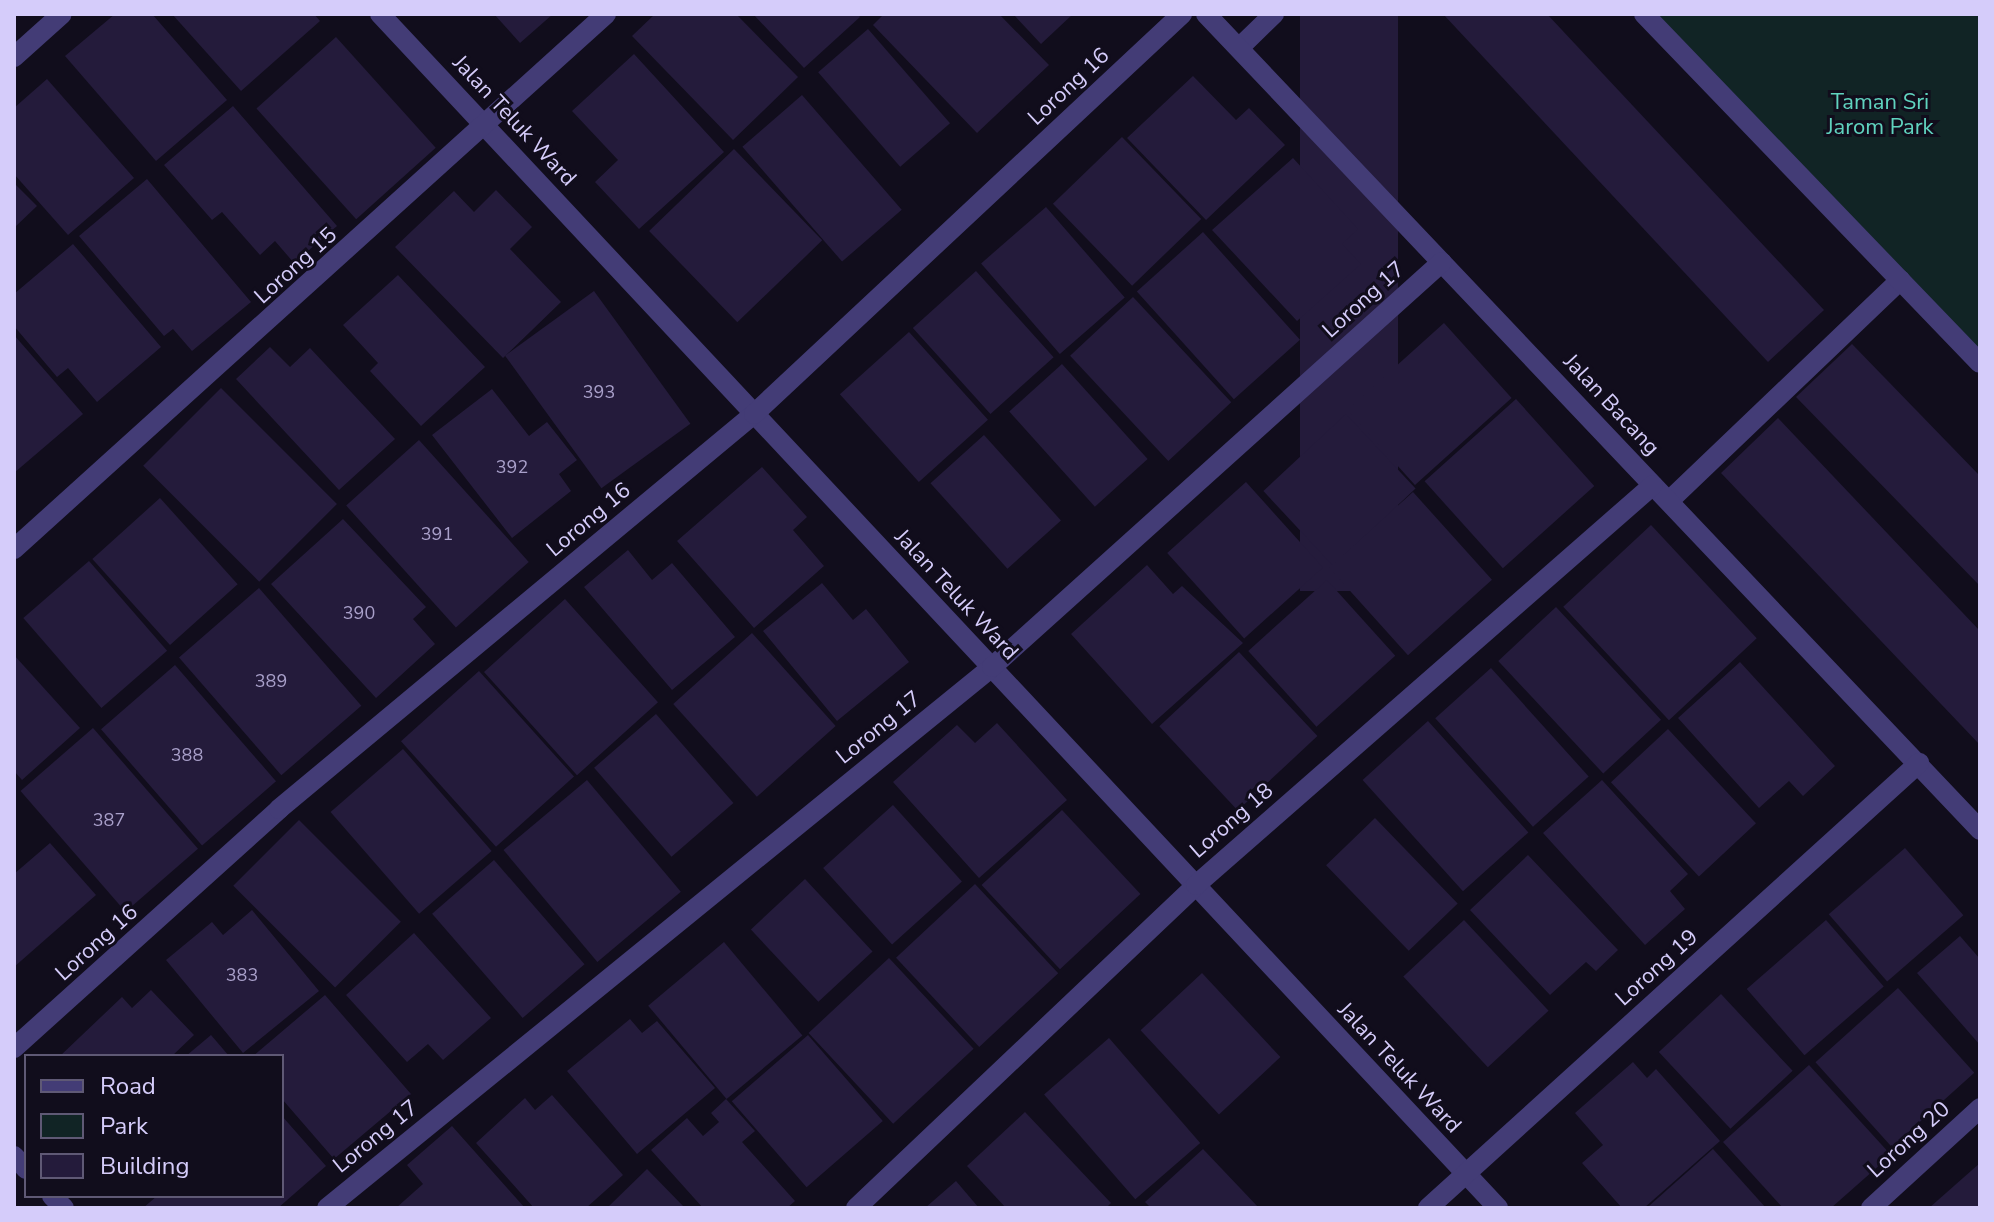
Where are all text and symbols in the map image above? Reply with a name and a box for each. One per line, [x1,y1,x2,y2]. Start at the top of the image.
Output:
street label: Lorong 16 [1023,43,1115,131]
street label: Jalan Teluk Ward [447,50,581,192]
park label: Taman Sri Jarom Park [1826,89,1934,140]
street label: Lorong 15 [249,222,343,310]
street label: Lorong 17 [1317,256,1411,344]
street label: Jalan Bacang [1557,349,1665,461]
house number: 393 [583,381,615,403]
house number: 392 [496,456,528,478]
street label: Lorong 16 [542,477,636,563]
house number: 391 [421,523,453,545]
street label: Jalan Teluk Ward [889,524,1023,666]
house number: 390 [343,602,375,624]
house number: 389 [255,670,287,692]
street label: Lorong 17 [831,686,927,770]
house number: 388 [171,744,203,766]
street label: Lorong 18 [1185,778,1279,864]
house number: 387 [93,809,125,831]
street label: Lorong 16 [50,899,144,987]
street label: Lorong 19 [1610,924,1704,1012]
house number: 383 [226,964,258,986]
street label: Jalan Teluk Ward [1332,997,1466,1139]
legend [24,1054,284,1198]
text: Road [100,1070,156,1102]
street label: Lorong 17 [328,1095,424,1179]
street label: Lorong 20 [1862,1096,1956,1184]
text: Park [100,1110,148,1142]
text: Building [100,1150,190,1182]

